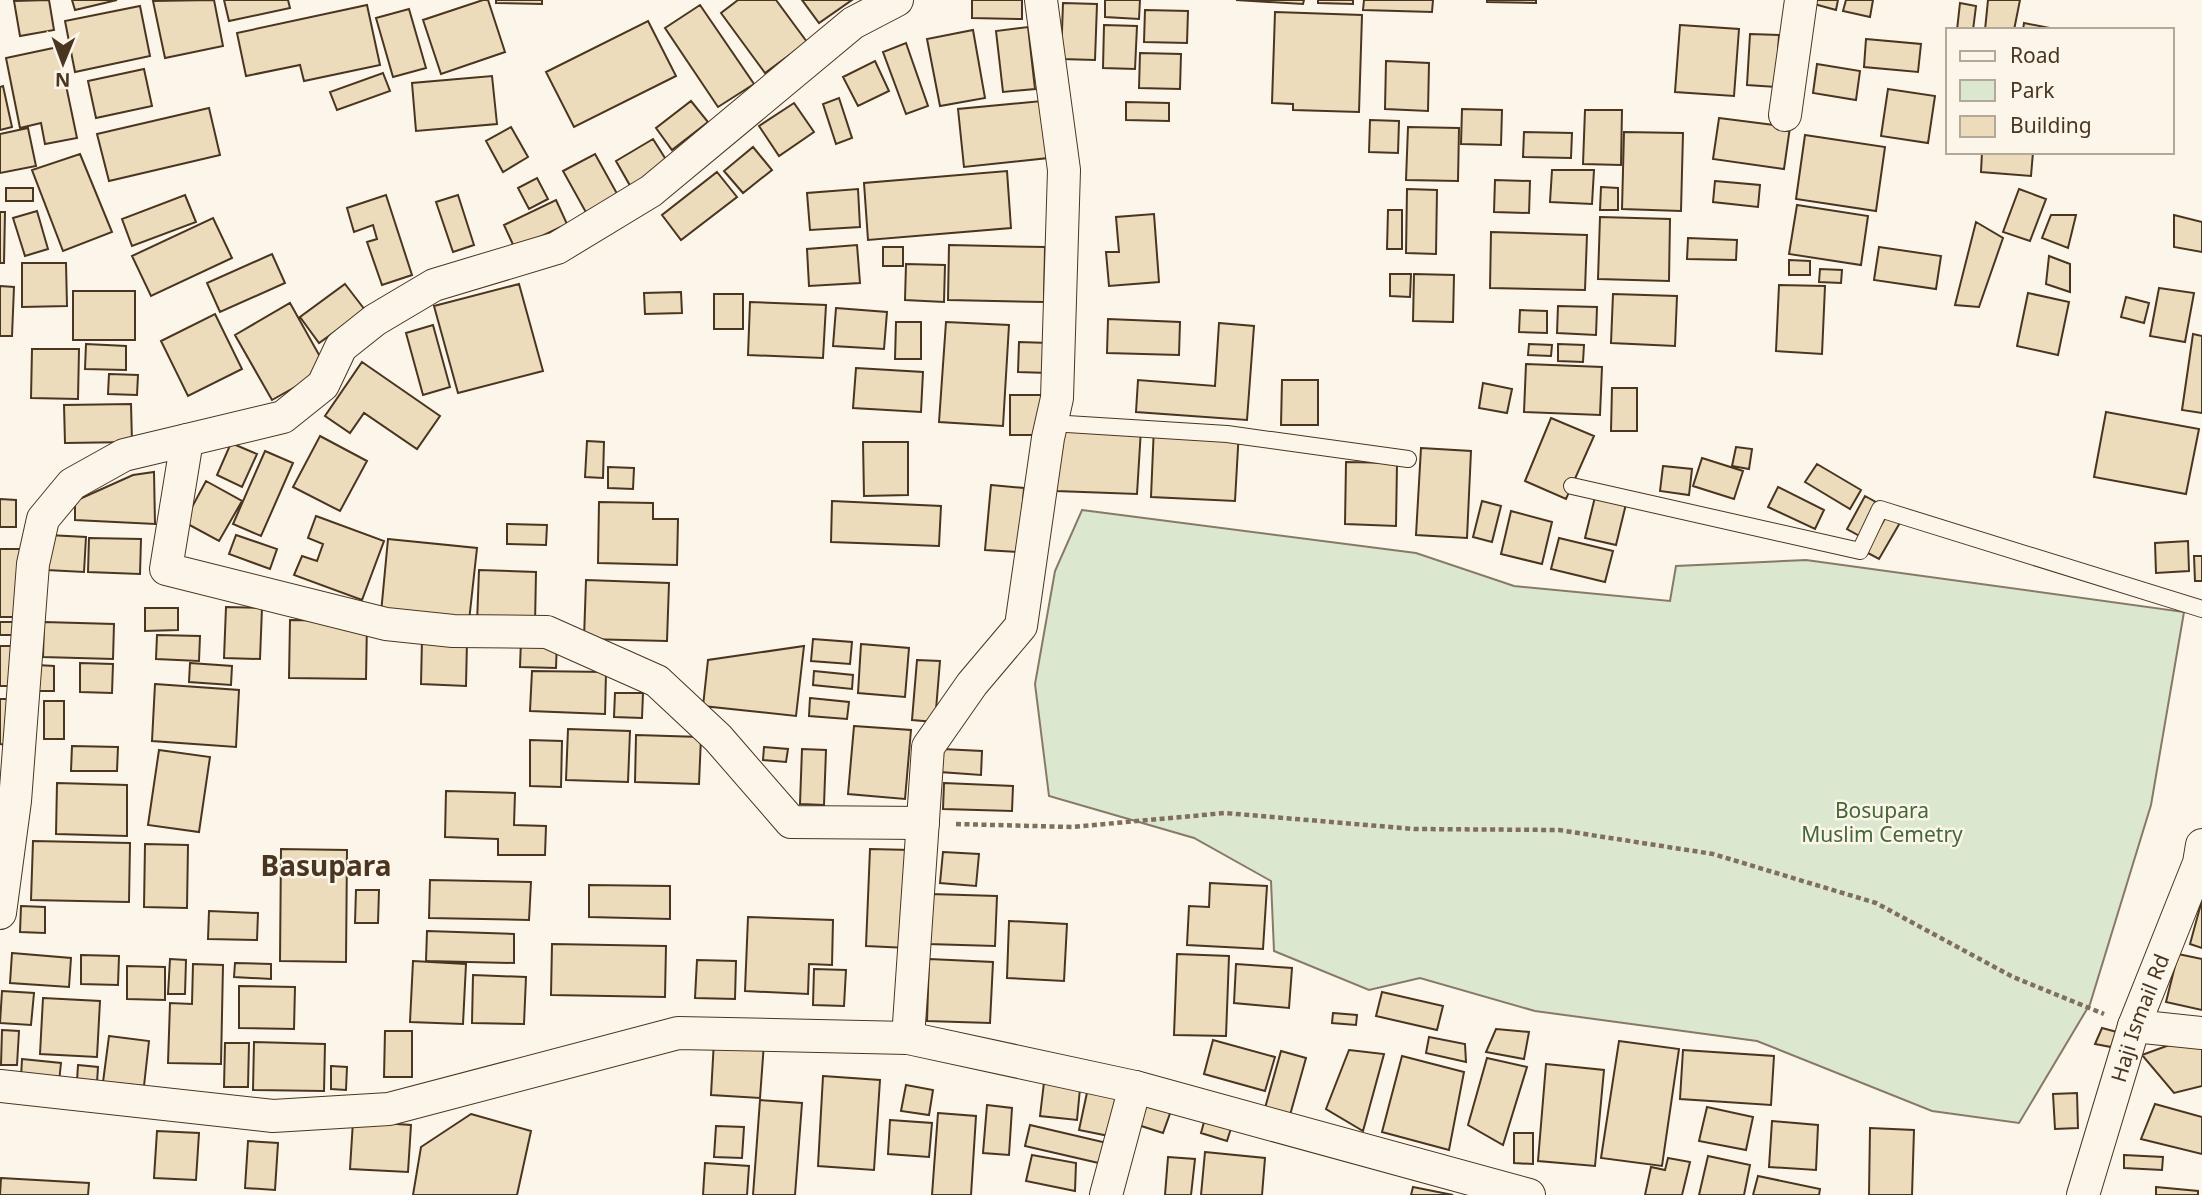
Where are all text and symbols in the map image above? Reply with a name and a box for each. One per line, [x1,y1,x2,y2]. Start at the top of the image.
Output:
north arrow [28,28,98,98]
legend [1946,28,2174,154]
text: Road [2010,41,2060,69]
text: N [55,67,71,93]
text: Park [2010,76,2055,104]
text: Building [2010,111,2092,139]
park label: Bosupara Muslim Cemetry [1801,796,1963,848]
district label: Basupara [261,846,391,884]
street label: Haji Ismail Rd [2104,950,2175,1085]

